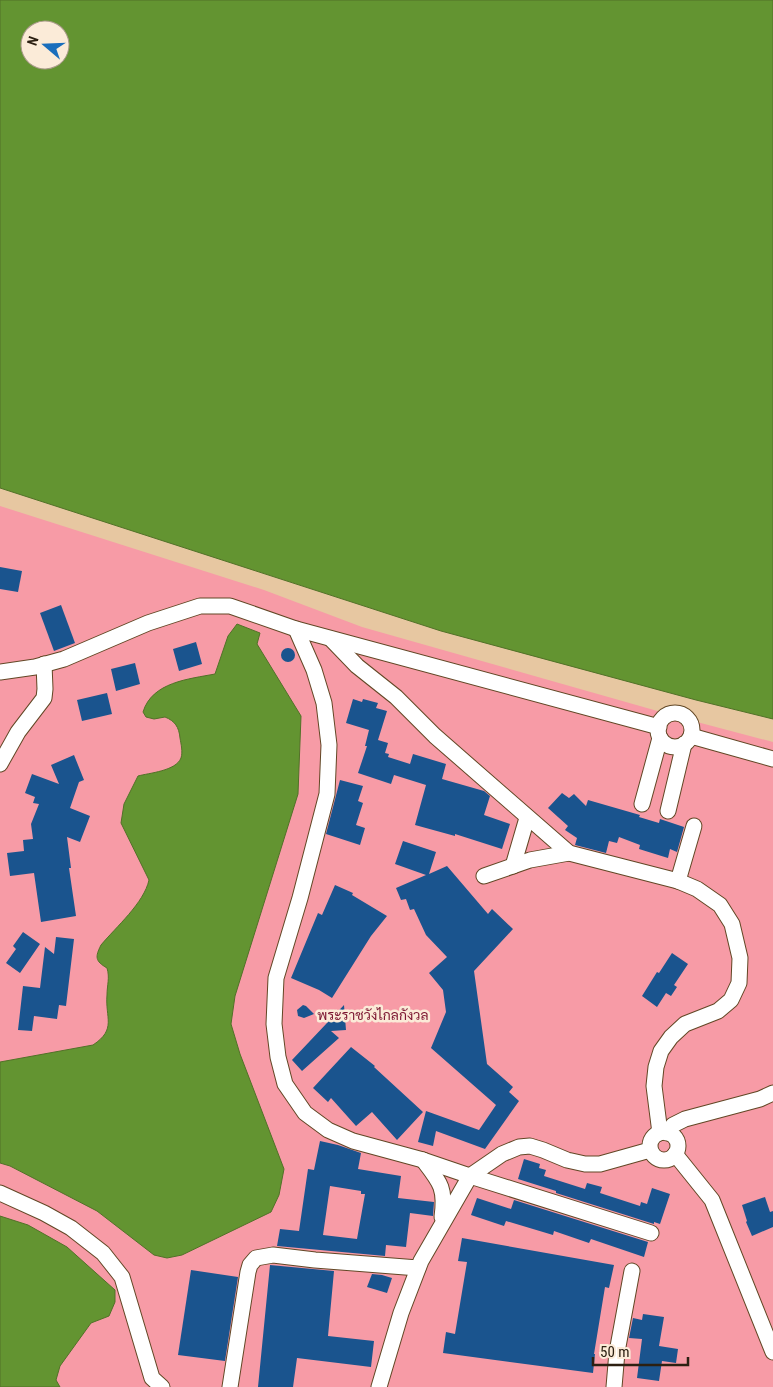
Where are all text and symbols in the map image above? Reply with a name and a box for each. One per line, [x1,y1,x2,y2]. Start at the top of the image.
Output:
north arrow [20,20,70,70]
text: N [24,34,42,47]
park label: พระราชวังไกลกังวล [317,1007,429,1023]
scale bar [593,1334,688,1366]
text: 50 m [600,1343,630,1361]

